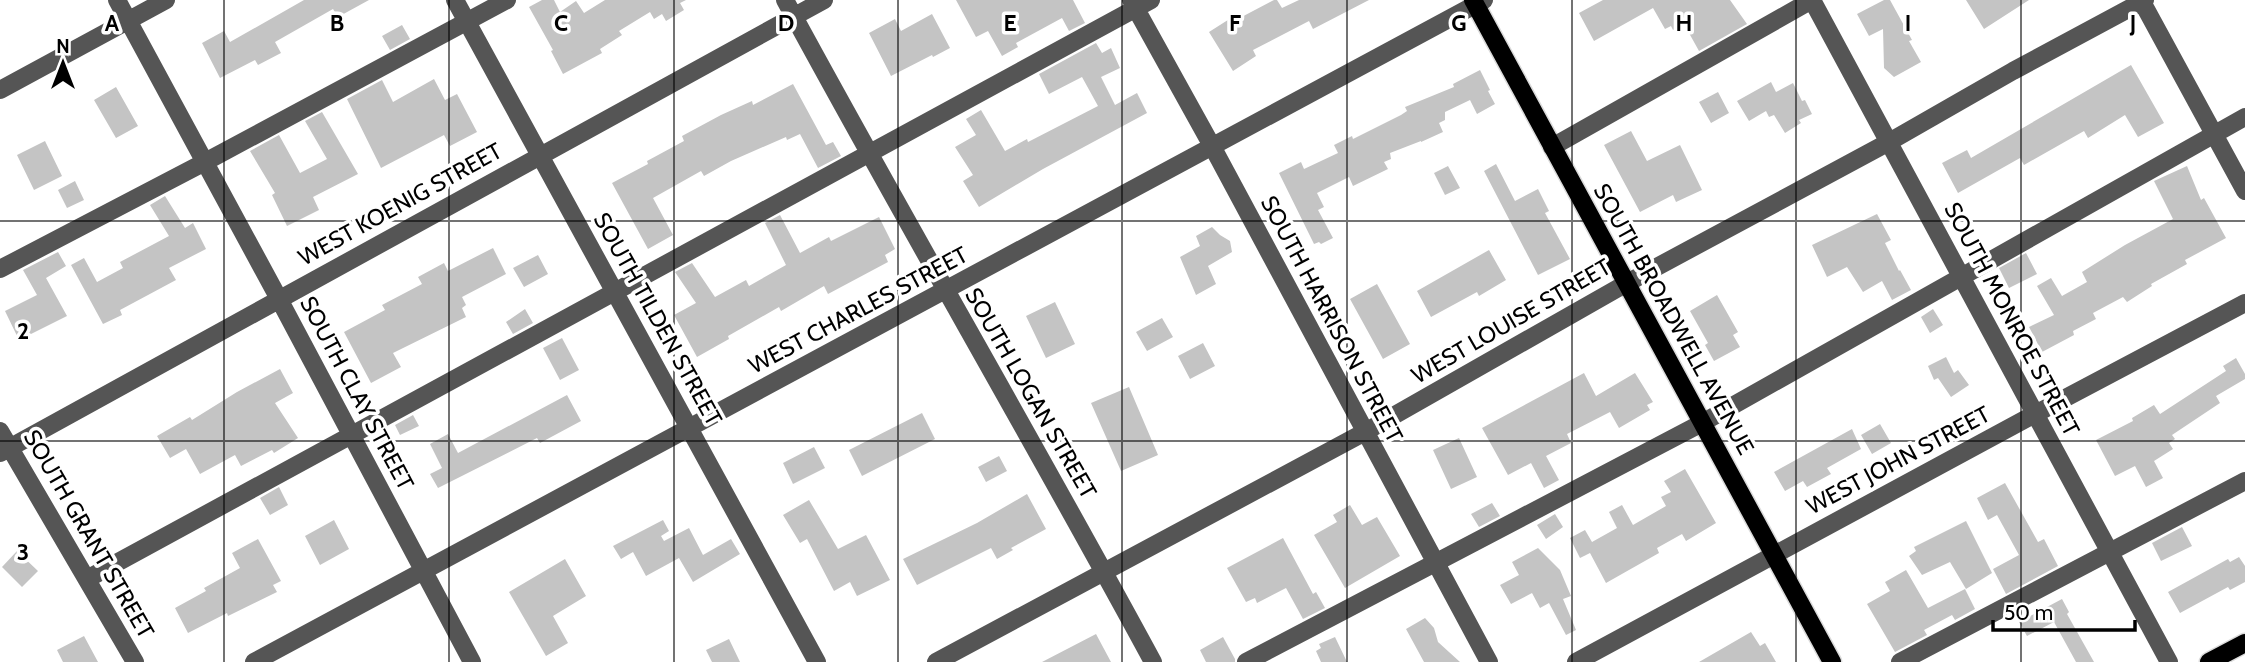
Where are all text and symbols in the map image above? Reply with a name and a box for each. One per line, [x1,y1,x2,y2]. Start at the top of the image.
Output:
text: A [105,9,120,37]
text: B [330,9,344,37]
text: C [554,9,568,37]
text: D [778,9,794,37]
text: E [1003,9,1017,37]
text: F [1229,9,1241,37]
text: G [1451,9,1467,37]
text: H [1676,9,1692,37]
text: I [1905,9,1911,37]
text: J [2129,9,2136,37]
north arrow [28,28,98,98]
text: N [56,35,70,58]
street label: WEST KOENIG STREET [293,136,507,272]
street label: SOUTH BROADWELL AVENUE [1588,179,1760,459]
street label: SOUTH HARRISON STREET [1255,191,1409,447]
street label: SOUTH MONROE STREET [1938,197,2086,441]
street label: SOUTH TILDEN STREET [588,208,728,430]
street label: WEST CHARLES STREET [744,240,972,380]
street label: WEST LOUISE STREET [1406,253,1616,389]
street label: SOUTH LOGAN STREET [959,283,1103,503]
street label: SOUTH CLAY STREET [294,291,420,495]
text: 2 [17,317,29,345]
street label: WEST JOHN STREET [1801,400,1995,520]
street label: SOUTH GRANT STREET [18,425,160,643]
text: 3 [17,538,29,566]
scale bar [1993,588,2135,632]
text: 50 m [2004,600,2053,625]

